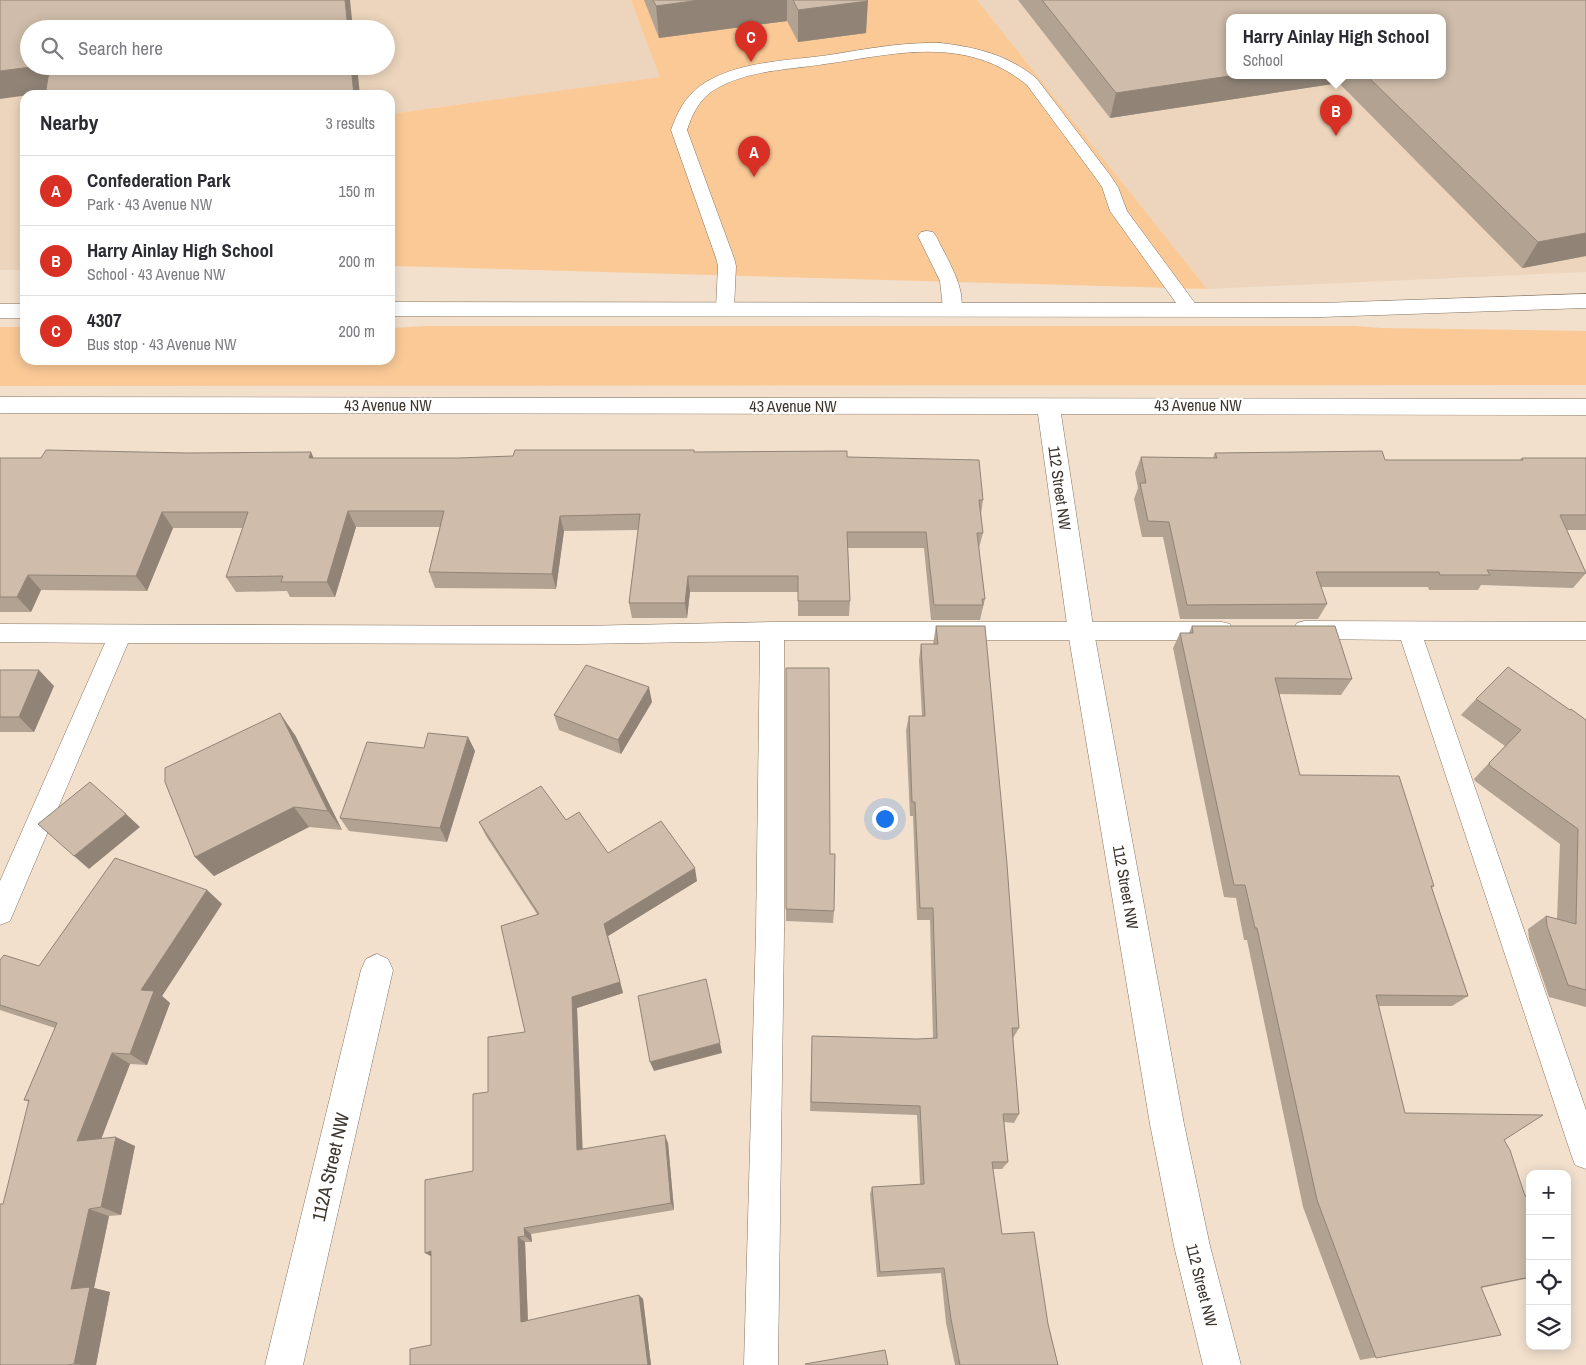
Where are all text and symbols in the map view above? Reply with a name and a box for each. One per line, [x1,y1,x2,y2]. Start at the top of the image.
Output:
popup [1226,14,1446,79]
search box [20,20,395,75]
pin: C [735,21,767,62]
text: Harry Ainlay High School [1243,23,1429,49]
icon: search [38,34,66,62]
text: Search here [78,35,163,61]
text: School [1243,49,1283,71]
pin: B [1320,95,1352,136]
text: Nearby [40,108,98,137]
text: 3 results [325,112,375,134]
pin: A [738,136,770,177]
text: Confederation Park [87,167,231,193]
text: A [51,180,61,202]
text: 150 m [339,180,375,202]
text: Park · 43 Avenue NW [87,193,212,215]
text: Harry Ainlay High School [87,237,273,263]
text: B [51,250,61,272]
text: 200 m [339,250,375,272]
text: School · 43 Avenue NW [87,263,225,285]
text: 4307 [87,307,122,333]
text: C [51,320,61,342]
text: 200 m [339,320,375,342]
text: Bus stop · 43 Avenue NW [87,333,236,355]
street label: 43 Avenue NW [344,394,432,416]
street label: 43 Avenue NW [1154,394,1242,416]
street label: 43 Avenue NW [749,395,837,417]
street label: 112 Street NW [1043,444,1077,532]
your location [872,806,898,832]
street label: 112 Street NW [1108,843,1144,931]
street label: 112A Street NW [305,1110,355,1224]
map controls [1526,1170,1571,1350]
button: + [1526,1170,1571,1215]
button: − [1526,1215,1571,1260]
street label: 112 Street NW [1181,1241,1223,1330]
button: locate [1526,1260,1571,1305]
button: layers [1526,1305,1571,1350]

